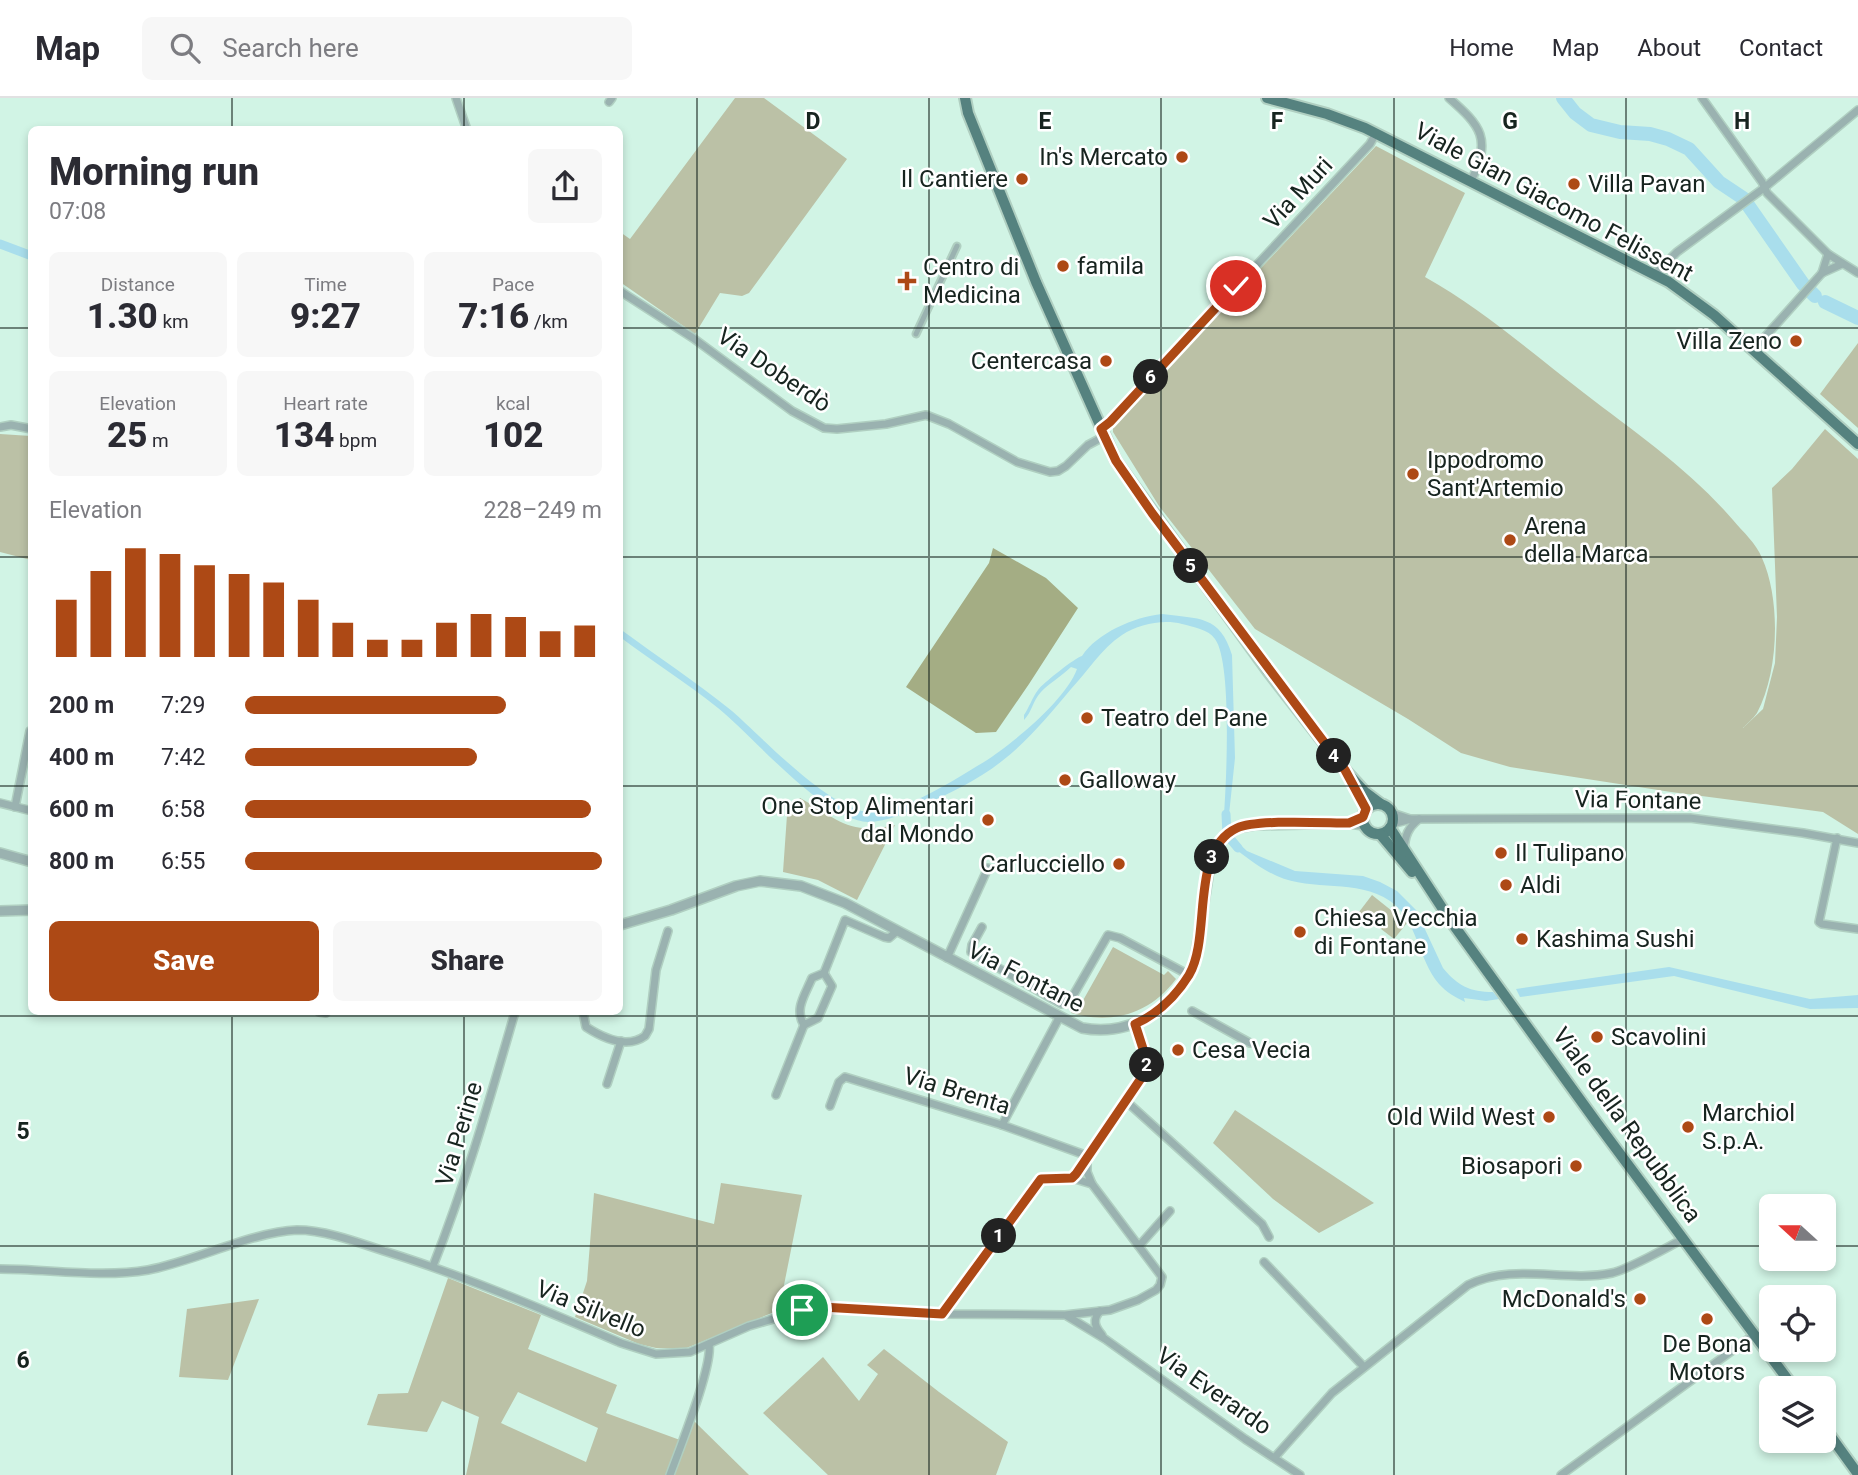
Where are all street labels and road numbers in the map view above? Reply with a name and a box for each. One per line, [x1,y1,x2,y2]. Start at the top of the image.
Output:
street label: Viale Gian Giacomo Felissent [1410,116,1698,288]
street label: Via Muri [1258,151,1338,235]
street label: Via Doberdò [712,322,836,418]
street label: Via Fontane [1574,785,1702,815]
street label: Via Fontane [963,936,1089,1018]
street label: Viale della Repubblica [1547,1022,1707,1228]
street label: Via Brenta [900,1062,1014,1120]
street label: Via Perine [430,1078,488,1190]
street label: Via Silvello [532,1274,650,1344]
street label: Via Everardo [1151,1341,1277,1441]

